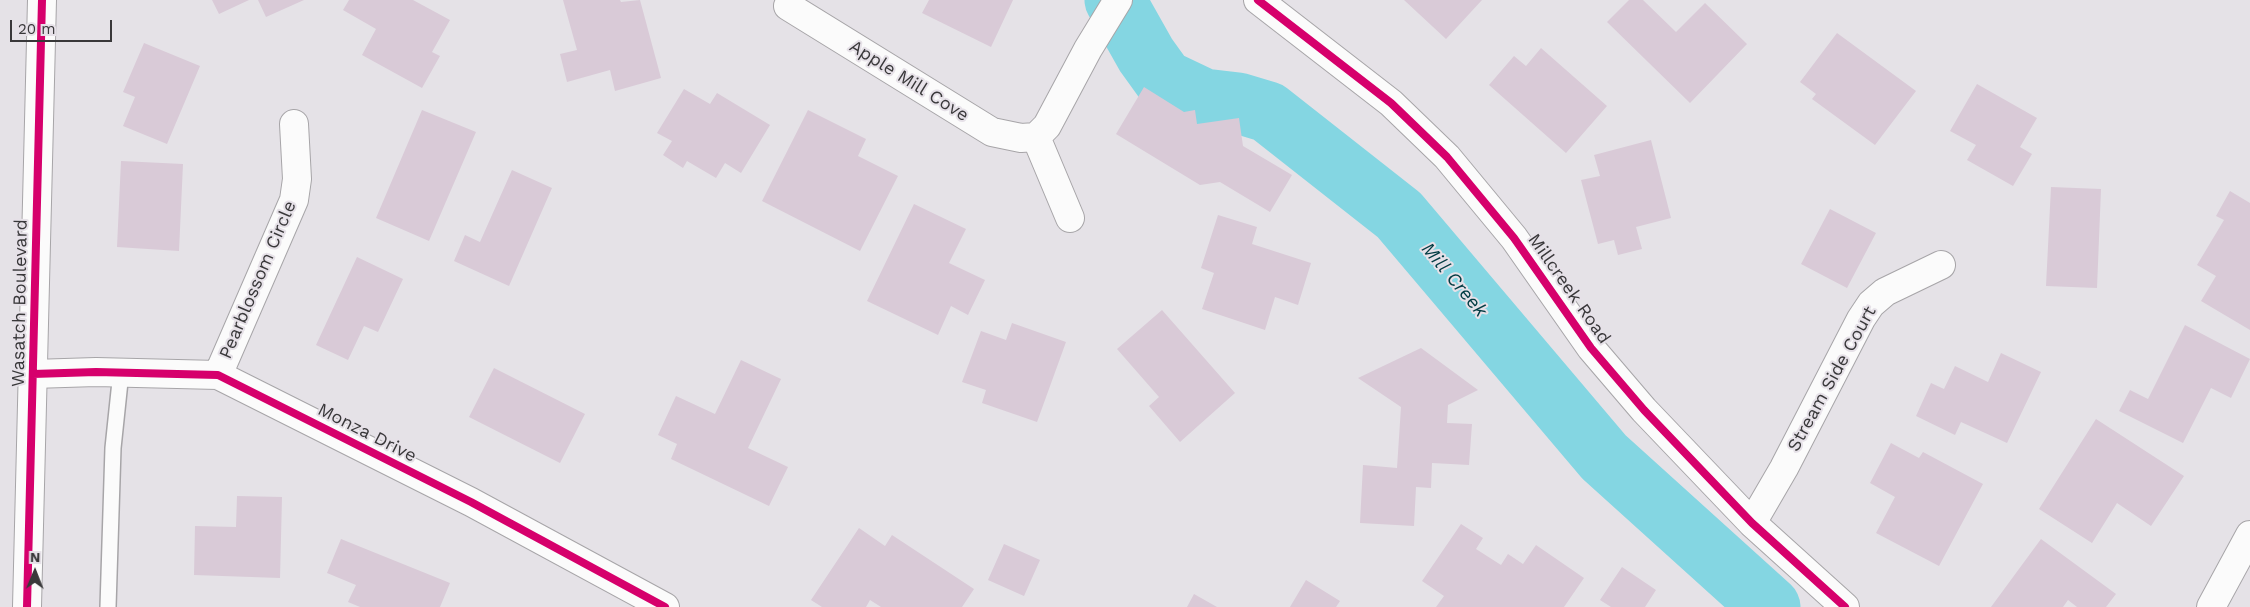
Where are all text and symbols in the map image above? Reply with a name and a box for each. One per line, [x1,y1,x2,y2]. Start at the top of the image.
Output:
scale bar [12,10,115,42]
text: 20 m [18,20,56,38]
street label: Apple Mill Cove [845,36,973,126]
street label: Pearblossom Circle [215,198,301,362]
street label: Wasatch Boulevard [8,219,32,387]
street label: Millcreek Road [1523,230,1615,348]
water label: Mill Creek [1416,238,1492,322]
street label: Stream Side Court [1783,303,1881,455]
street label: Monza Drive [314,399,420,467]
north arrow [10,547,60,597]
text: N [30,549,41,565]

